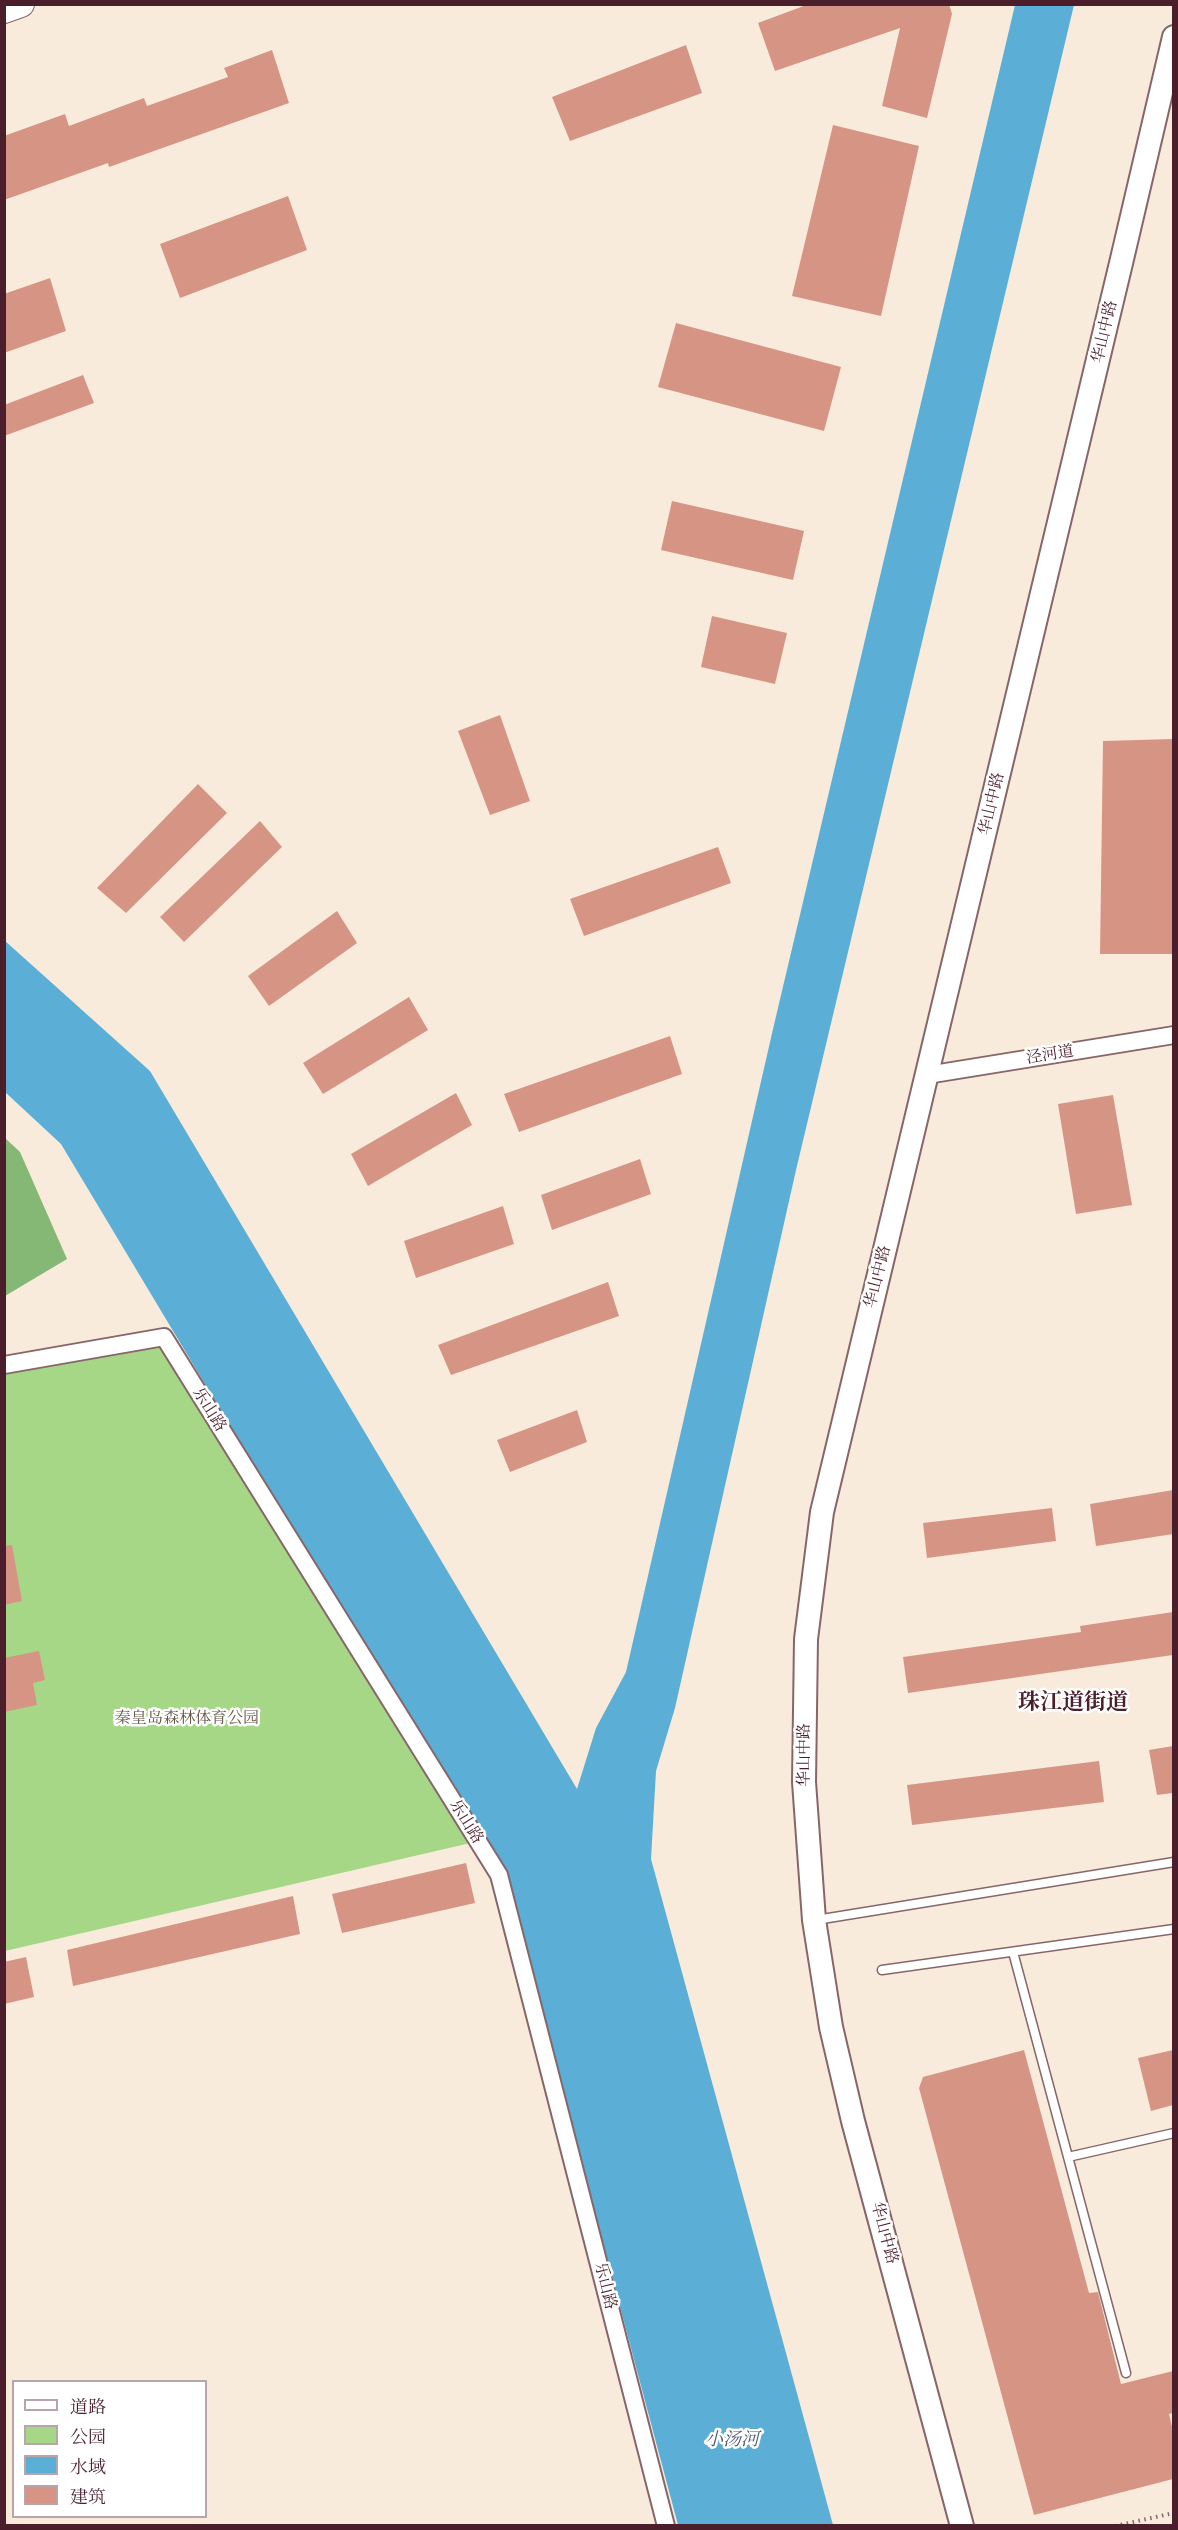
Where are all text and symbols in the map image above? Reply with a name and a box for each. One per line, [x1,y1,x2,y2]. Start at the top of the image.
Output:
street label: 华山中路 [1088,299,1122,365]
street label: 华山中路 [975,771,1009,837]
street label: 泾河道 [1025,1042,1075,1068]
street label: 华山中路 [861,1244,895,1310]
street label: 乐山路 [188,1385,230,1435]
district label: 珠江道街道 [1018,1690,1128,1716]
park label: 秦皇岛森林体育公园 [115,1709,259,1729]
street label: 华山中路 [795,1723,815,1787]
street label: 乐山路 [445,1797,487,1847]
street label: 华山中路 [866,2200,902,2266]
street label: 乐山路 [590,2260,620,2312]
legend [12,2380,207,2518]
text: 道路 [70,2399,106,2417]
text: 公园 [70,2429,106,2447]
water label: 小汤河 [705,2429,759,2451]
text: 水域 [70,2459,106,2477]
text: 建筑 [70,2489,106,2507]

